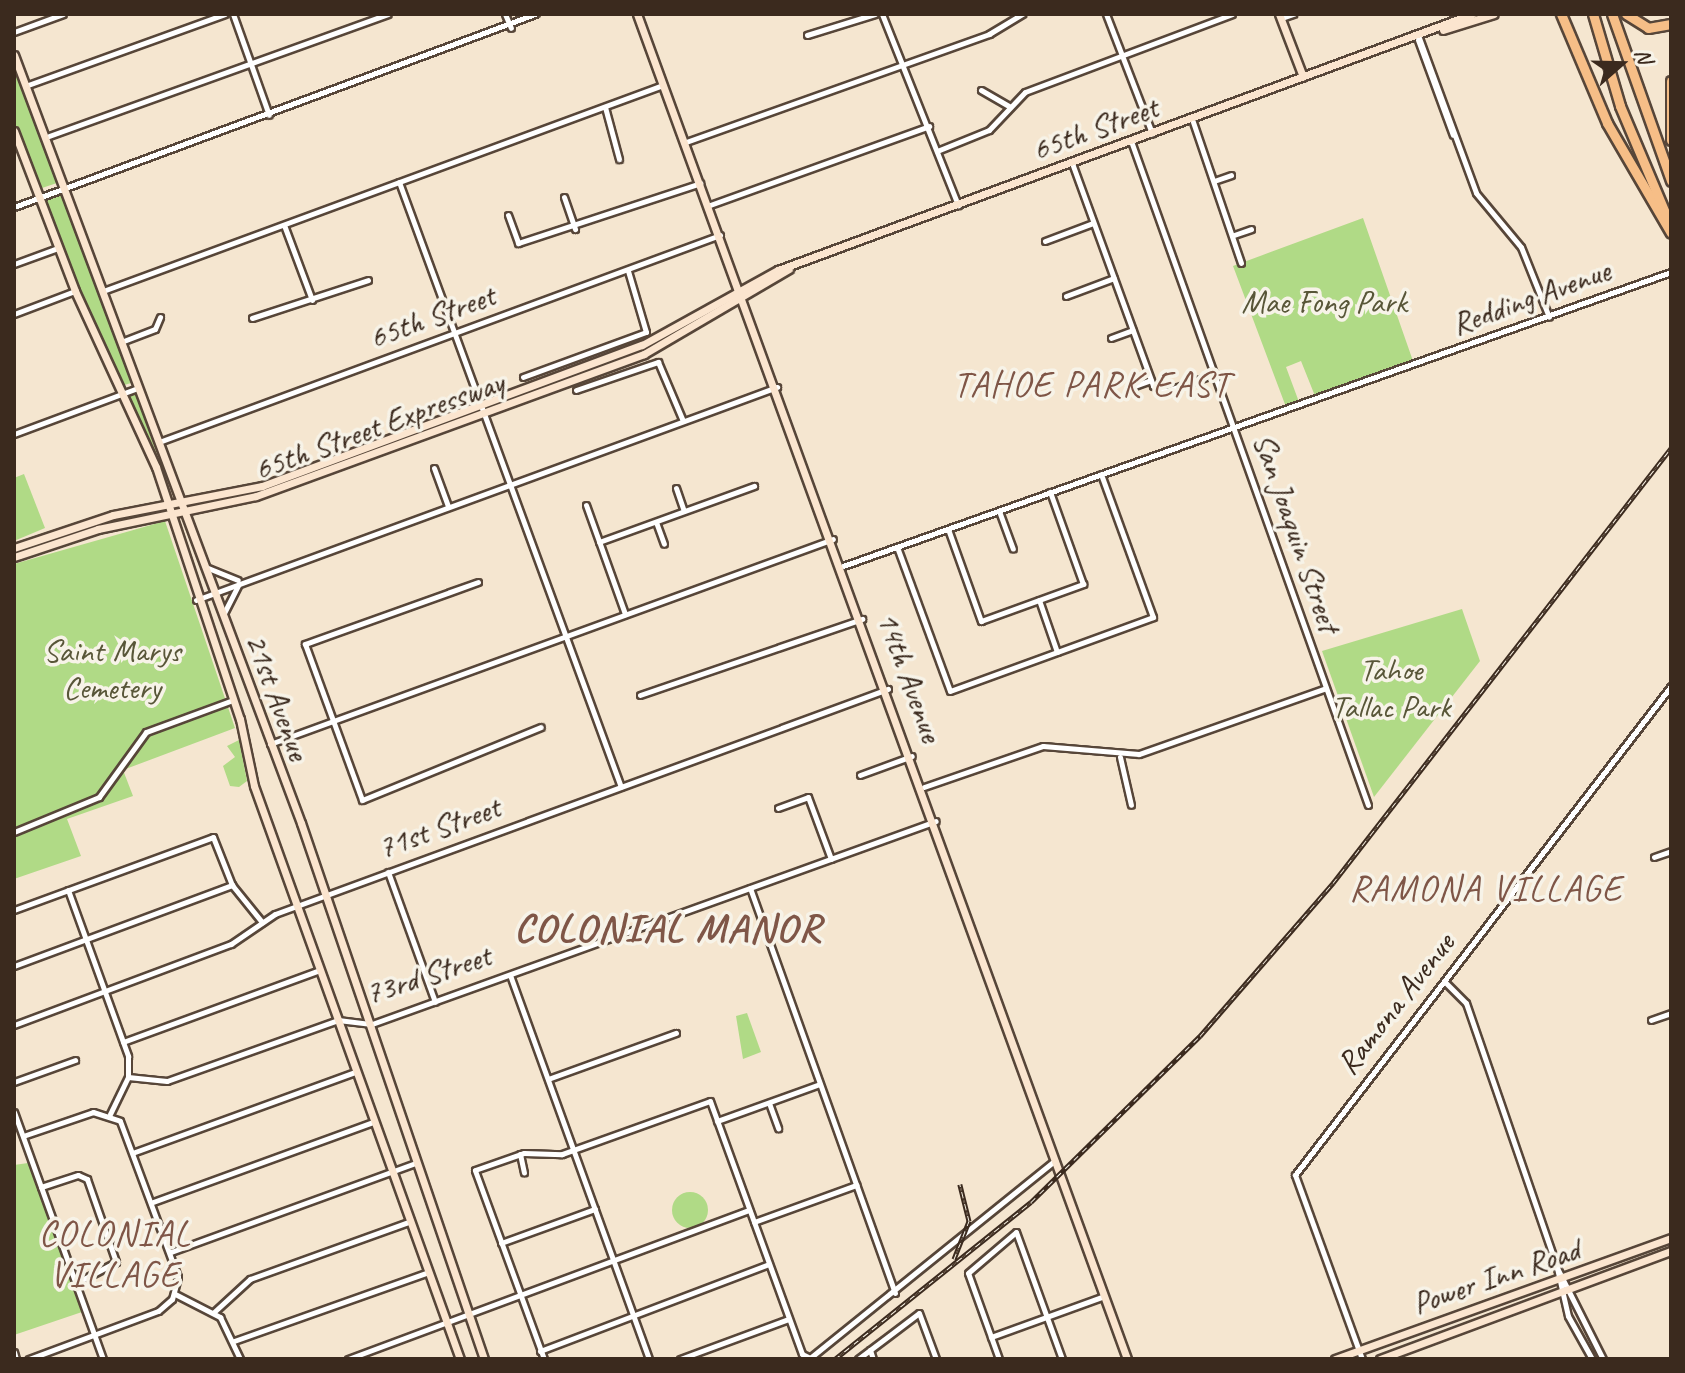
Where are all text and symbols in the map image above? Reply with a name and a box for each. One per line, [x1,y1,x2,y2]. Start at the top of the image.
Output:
north arrow [1581,24,1661,104]
text: N [1628,45,1659,67]
street label: 65th Street [1027,88,1163,170]
street label: Redding Avenue [1447,252,1615,344]
street label: 65th Street [364,276,500,358]
park label: Mae Fong Park [1242,283,1406,321]
street label: 65th Street Expressway [249,363,509,489]
district label: TAHOE PARK EAST [953,363,1231,407]
street label: San Joaquin Street [1244,429,1348,637]
street label: 14th Avenue [868,607,950,747]
street label: 21st Avenue [236,629,318,765]
park label: Saint Marys Cemetery [43,633,181,708]
park label: Tahoe Tallac Park [1331,652,1451,727]
street label: 71st Street [372,788,506,868]
district label: RAMONA VILLAGE [1351,867,1621,911]
district label: COLONIAL MANOR [518,904,818,952]
street label: Ramona Avenue [1329,926,1463,1082]
street label: 73rd Street [360,937,496,1013]
district label: COLONIAL VILLAGE [40,1211,190,1296]
street label: Power Inn Road [1408,1231,1584,1323]

